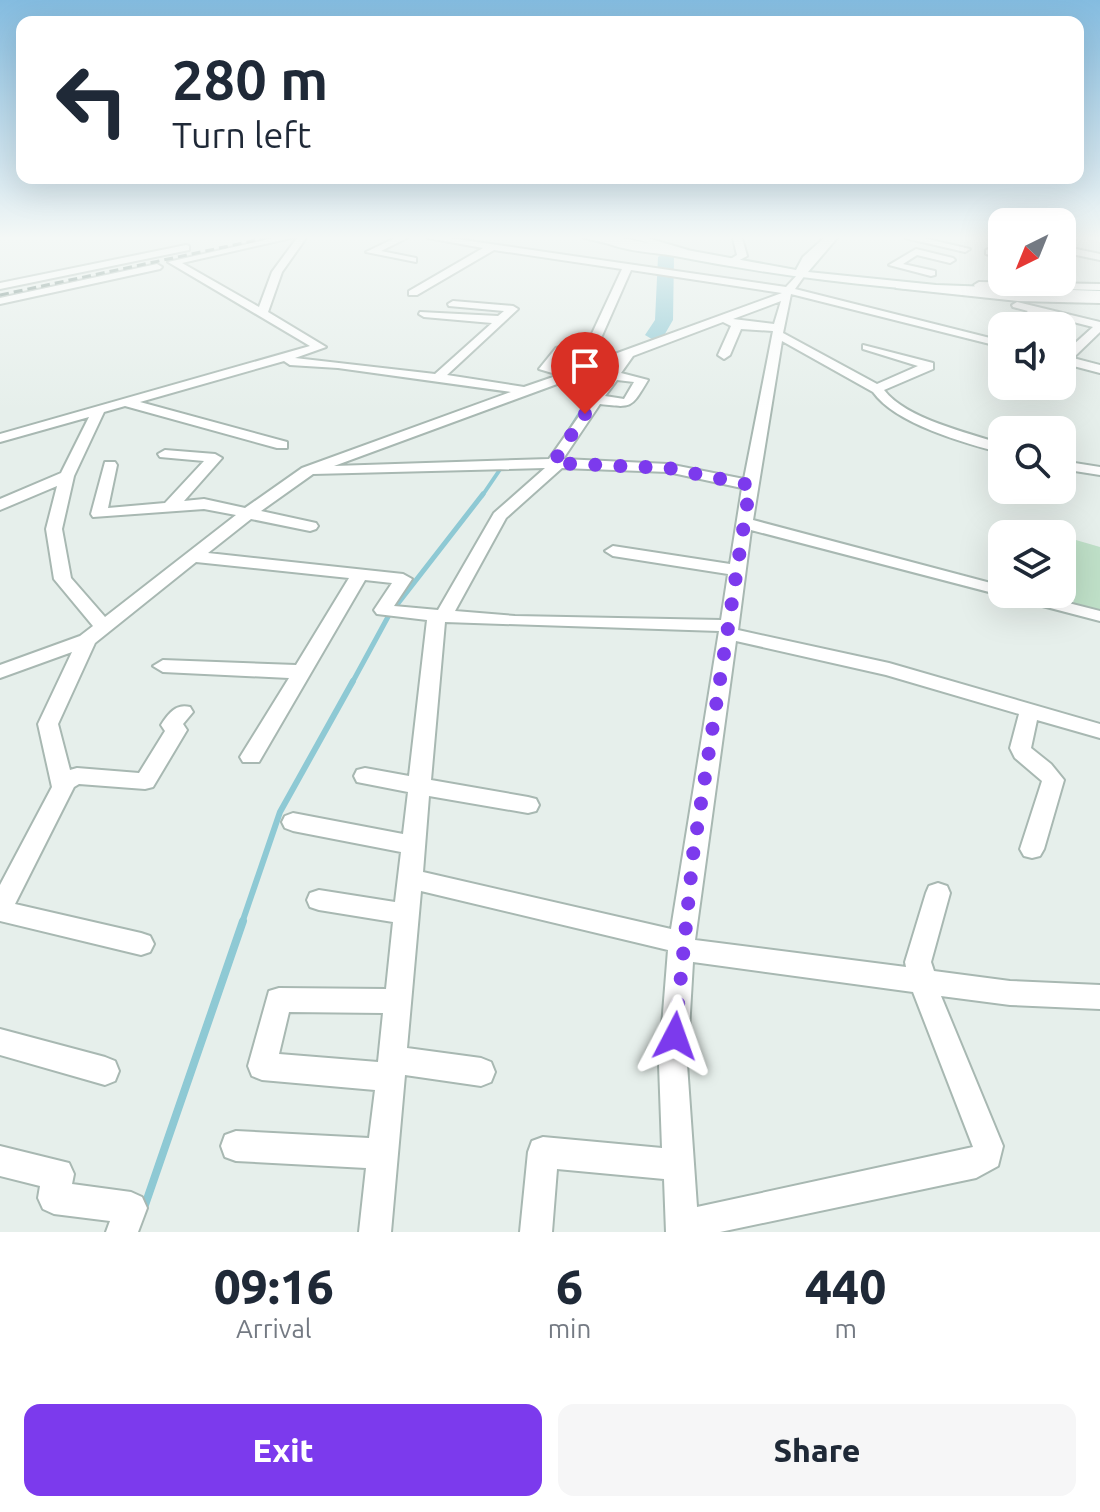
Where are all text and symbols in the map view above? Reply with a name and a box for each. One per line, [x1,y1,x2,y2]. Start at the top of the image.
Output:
icon: left [40,48,144,152]
text: 280 m [172,48,328,111]
text: Turn left [172,114,311,155]
north arrow [988,208,1076,296]
map controls [988,208,1076,608]
button: sound [988,312,1076,400]
pin [551,332,619,414]
icon: arrive [563,344,607,388]
button: search [988,416,1076,504]
button: layers [988,520,1076,608]
position arrow [633,994,717,1078]
text: 09:16 [214,1259,334,1313]
text: 6 [556,1259,583,1313]
text: 440 [805,1259,886,1313]
text: Arrival [236,1314,312,1343]
text: min [548,1314,591,1343]
text: m [834,1314,857,1343]
button: Exit [24,1404,542,1496]
button: Share [558,1404,1076,1496]

